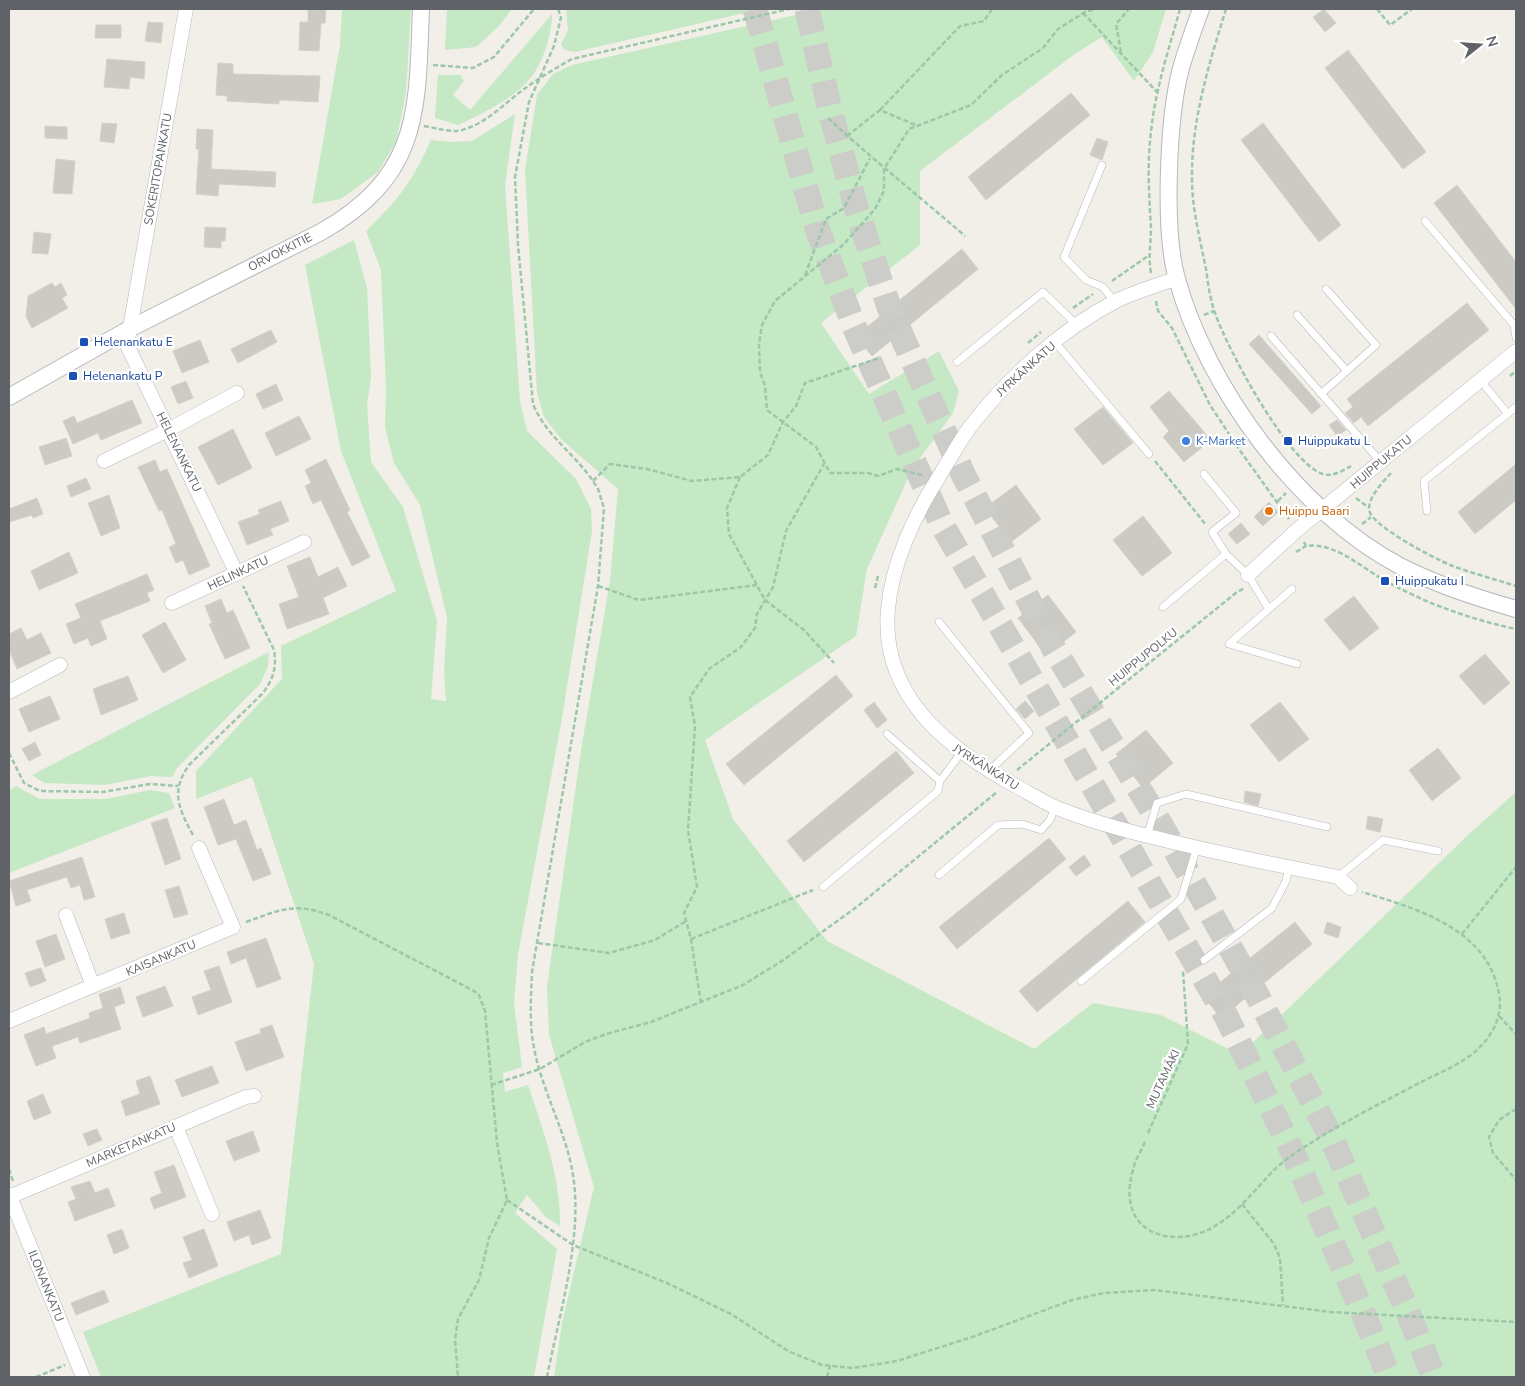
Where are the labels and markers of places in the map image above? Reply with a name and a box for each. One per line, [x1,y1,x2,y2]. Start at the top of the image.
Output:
place label: Helenankatu E [94,334,173,350]
marker: Helenankatu E [78,336,90,348]
place label: Helenankatu P [83,368,163,384]
marker: Helenankatu P [67,370,79,382]
place label: K-Market [1196,433,1246,449]
place label: Huippukatu L [1298,433,1371,449]
marker: K-Market [1180,435,1192,447]
marker: Huippukatu L [1282,435,1294,447]
place label: Huippu Baari [1279,503,1349,519]
marker: Huippu Baari [1263,505,1275,517]
place label: Huippukatu I [1395,573,1464,589]
marker: Huippukatu I [1379,575,1391,587]

